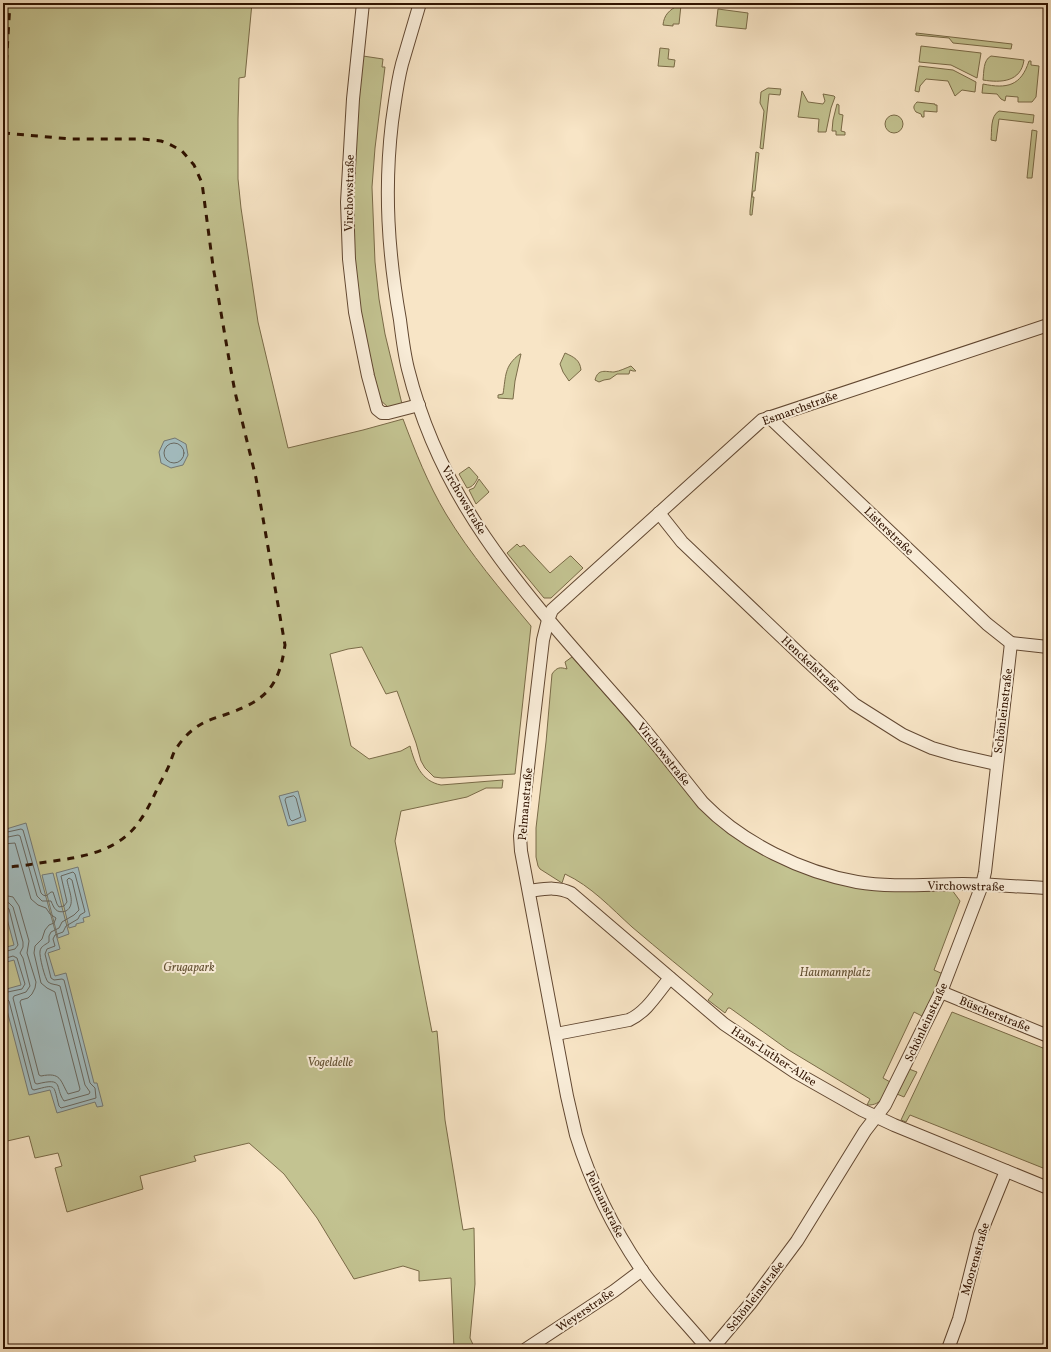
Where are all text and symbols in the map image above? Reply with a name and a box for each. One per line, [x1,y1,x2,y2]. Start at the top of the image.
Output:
street label: Virchowstraße [341,154,359,232]
street label: Esmarchstraße [760,388,841,430]
street label: Virchowstraße [437,463,490,538]
street label: Listerstraße [860,504,917,560]
street label: Henckelstraße [777,633,844,697]
street label: Schönleinstraße [991,667,1017,755]
street label: Virchowstraße [633,720,694,790]
street label: Pelmanstraße [515,767,537,841]
street label: Virchowstraße [927,878,1005,896]
park label: Grugapark [163,960,215,976]
park label: Haumannplatz [800,965,871,981]
street label: Schönleinstraße [902,980,952,1065]
street label: Büscherstraße [957,993,1033,1037]
street label: Hans-Luther-Allee [728,1023,820,1091]
park label: Vogeldelle [307,1055,353,1071]
street label: Pelmanstraße [581,1168,627,1241]
street label: Moorenstraße [958,1221,994,1297]
street label: Schönleinstraße [723,1258,789,1335]
street label: Weyerstraße [553,1285,618,1336]

